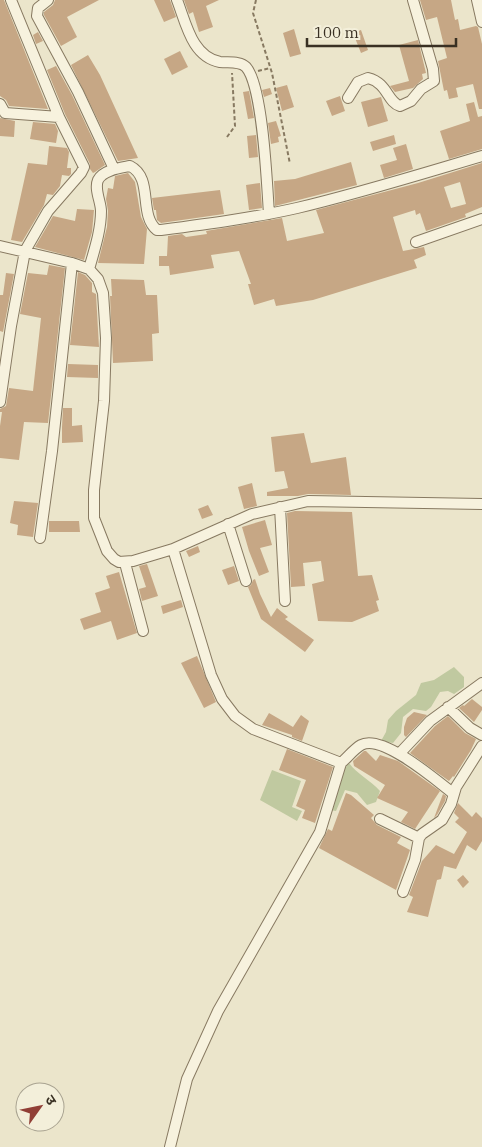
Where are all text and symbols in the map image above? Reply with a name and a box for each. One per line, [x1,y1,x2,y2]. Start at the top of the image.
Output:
scale bar [307,15,456,47]
text: 100 m [314,23,359,42]
north arrow [15,1082,65,1132]
text: उ [41,1092,61,1109]

